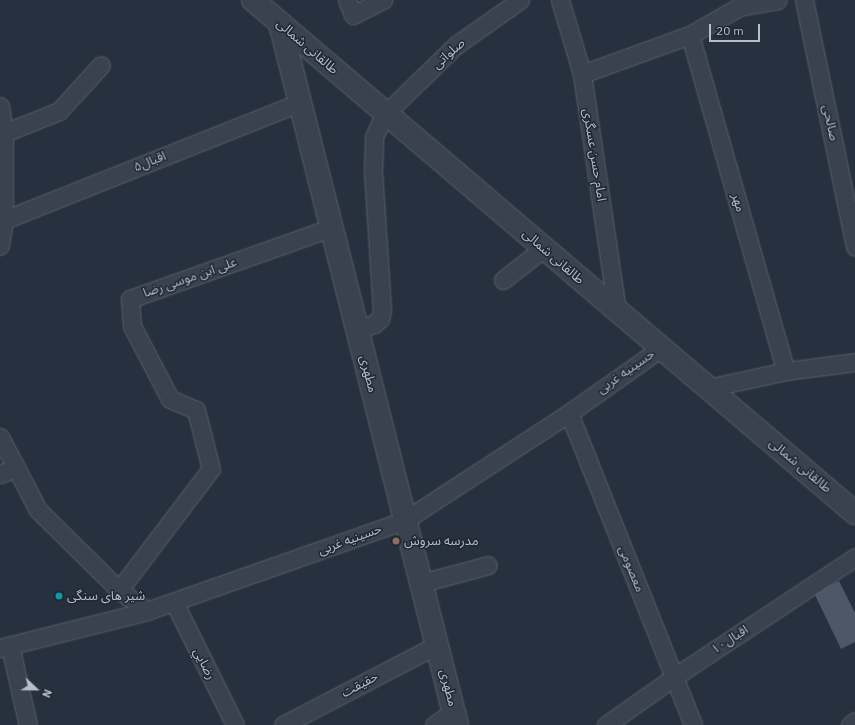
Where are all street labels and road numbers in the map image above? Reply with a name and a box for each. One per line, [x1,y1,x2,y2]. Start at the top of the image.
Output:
street label: طالقانی شمالی [273,16,341,78]
street label: صلواتی [430,35,468,73]
street label: صالحی [819,103,841,143]
street label: امام حسن عسگری [579,108,609,202]
street label: اقبال۵ [131,148,169,176]
street label: مهر [728,192,748,214]
street label: طالقانی شمالی [519,226,587,288]
street label: علی ابن موسی رضا [141,255,239,301]
street label: حسینیه غربی [594,347,658,397]
street label: مطهری [356,354,380,394]
street label: طالقانی شمالی [766,435,834,497]
street label: حسینیه غربی [316,521,384,559]
street label: معصومی [615,544,647,594]
street label: اقبال۱۰ [709,622,751,658]
street label: رضایي [189,646,219,682]
street label: مطهری [436,668,460,708]
street label: حقیقت [339,669,381,701]

